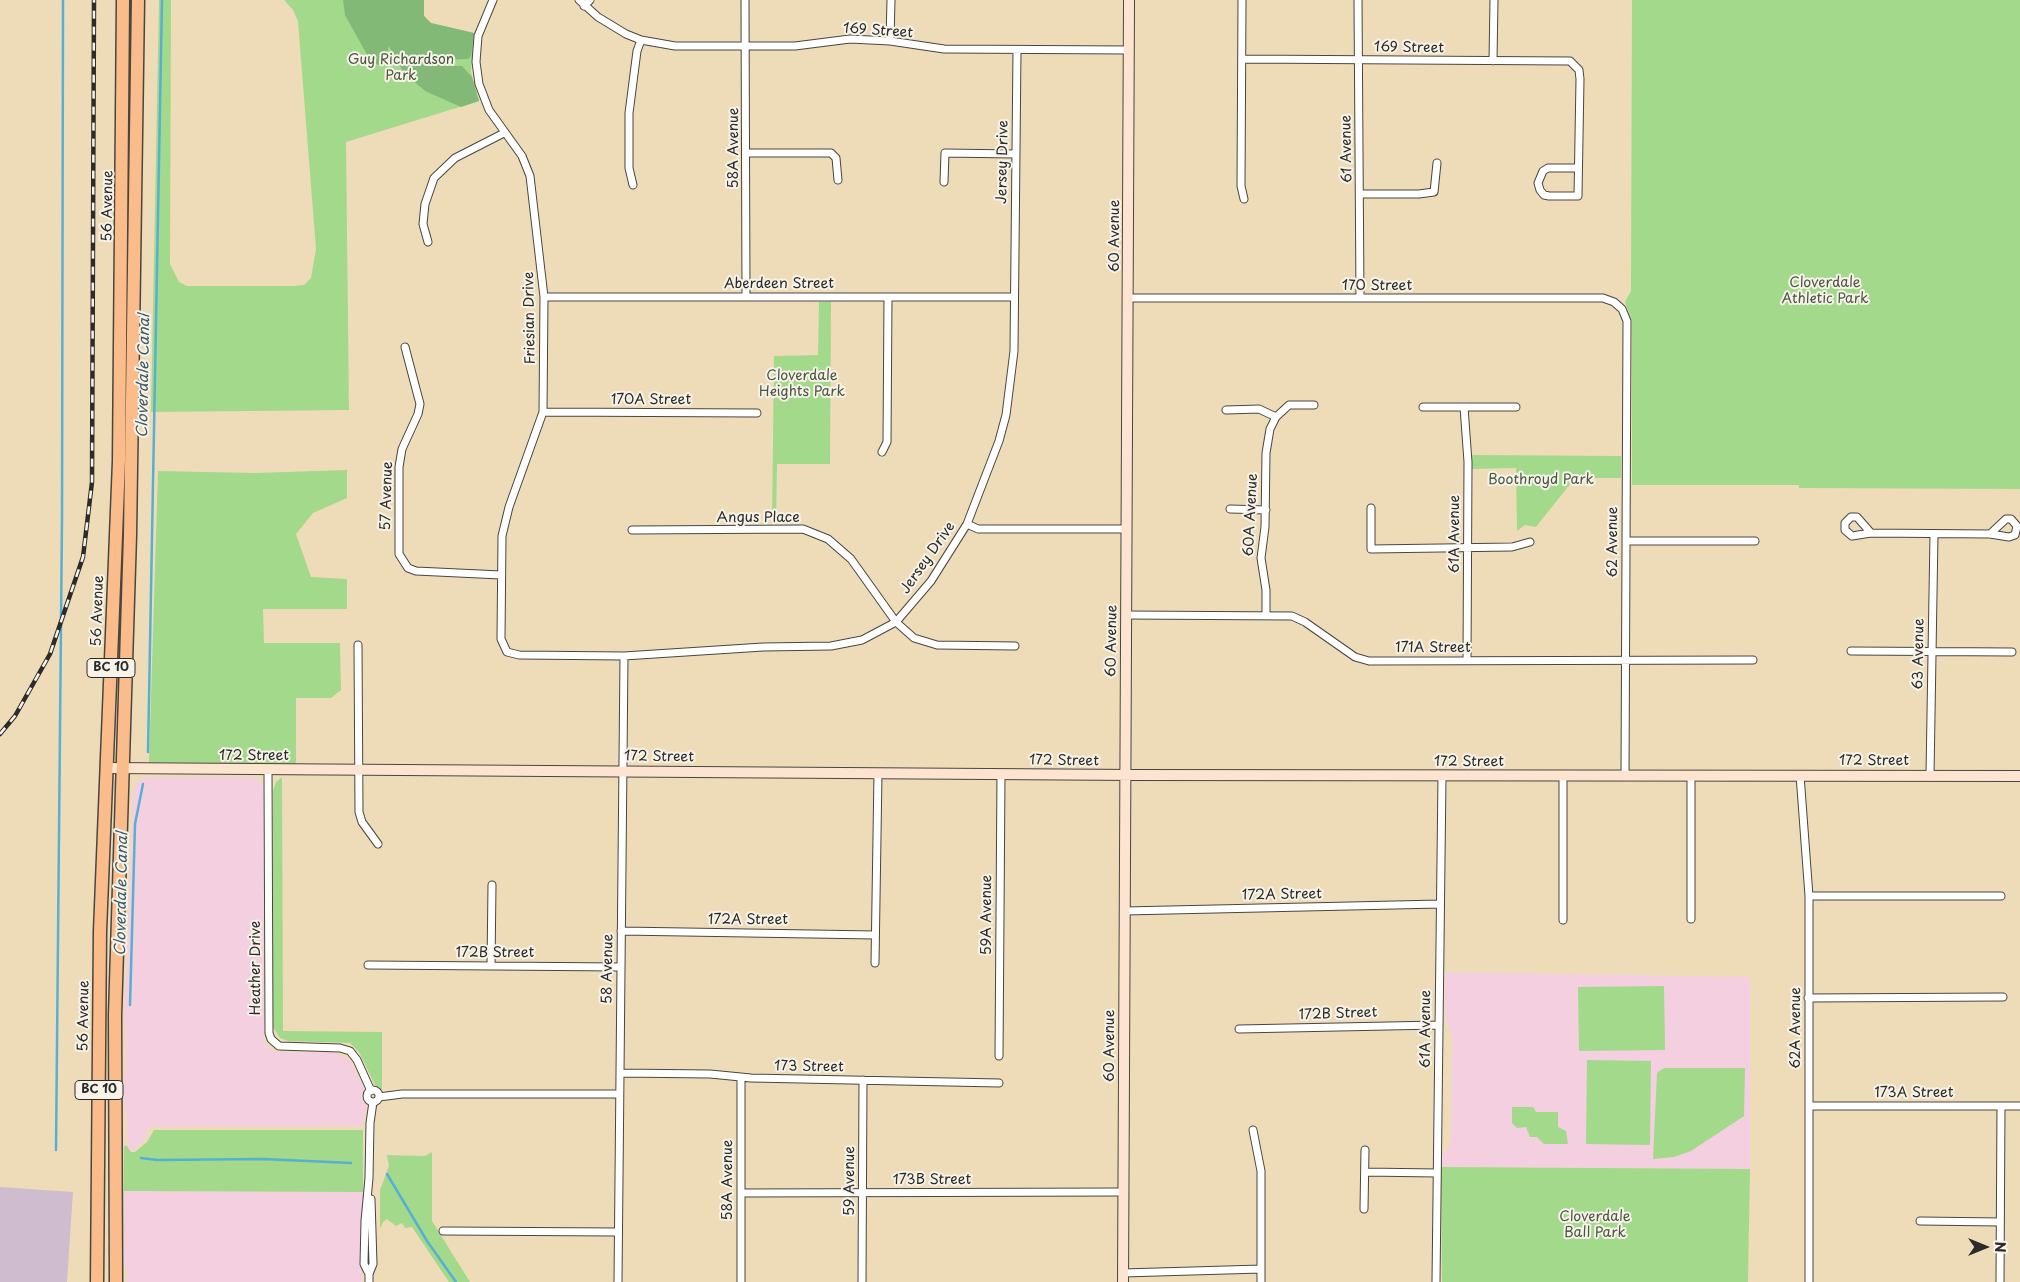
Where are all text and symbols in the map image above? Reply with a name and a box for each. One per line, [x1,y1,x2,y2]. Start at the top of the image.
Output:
street label: 169 Street [842,20,914,42]
street label: 169 Street [1374,39,1444,57]
park label: Guy Richardson Park [348,52,454,84]
street label: 58A Avenue [726,108,742,188]
street label: 61 Avenue [1338,115,1356,183]
street label: Jersey Drive [994,120,1012,204]
street label: 56 Avenue [99,170,117,242]
street label: 60 Avenue [1107,200,1123,272]
street label: Friesian Drive [521,272,539,364]
park label: Cloverdale Athletic Park [1781,275,1869,308]
street label: Aberdeen Street [724,276,834,292]
street label: 170 Street [1342,278,1412,294]
water label: Cloverdale Canal [134,314,154,438]
park label: Cloverdale Heights Park [759,368,845,401]
street label: 170A Street [611,392,691,408]
street label: 57 Avenue [377,461,397,531]
park label: Boothroyd Park [1488,472,1594,488]
street label: 60A Avenue [1240,473,1262,557]
street label: 61A Avenue [1447,495,1463,573]
street label: 62 Avenue [1605,507,1621,577]
street label: Angus Place [716,510,800,526]
street label: Jersey Drive [897,519,959,597]
street label: 56 Avenue [88,575,108,647]
street label: 60 Avenue [1103,605,1121,677]
street label: 63 Avenue [1910,618,1928,690]
street label: 171A Street [1395,640,1471,656]
road number: BC 10 [87,658,135,678]
street label: 172 Street [219,748,289,764]
street label: 172 Street [624,748,694,766]
street label: 172 Street [1029,752,1099,770]
street label: 172 Street [1839,753,1909,769]
street label: 172 Street [1434,754,1504,770]
water label: Cloverdale Canal [112,832,132,956]
street label: 59A Avenue [979,875,995,955]
street label: 172A Street [1242,886,1322,904]
street label: 172A Street [708,912,788,928]
street label: Heather Drive [248,921,264,1015]
street label: 58 Avenue [599,934,617,1004]
street label: 172B Street [456,945,534,961]
street label: 56 Avenue [75,980,93,1052]
street label: 62A Avenue [1788,987,1804,1069]
street label: 61A Avenue [1418,990,1434,1068]
street label: 172B Street [1298,1004,1378,1024]
street label: 60 Avenue [1102,1010,1118,1082]
street label: 173 Street [774,1058,844,1076]
road number: BC 10 [75,1080,123,1100]
street label: 173A Street [1874,1085,1954,1101]
street label: 58A Avenue [720,1140,736,1220]
street label: 59 Avenue [842,1146,858,1216]
street label: 173B Street [893,1172,971,1188]
park label: Cloverdale Ball Park [1559,1209,1631,1242]
north arrow [1960,1222,2010,1272]
text: N [1990,1241,2011,1253]

